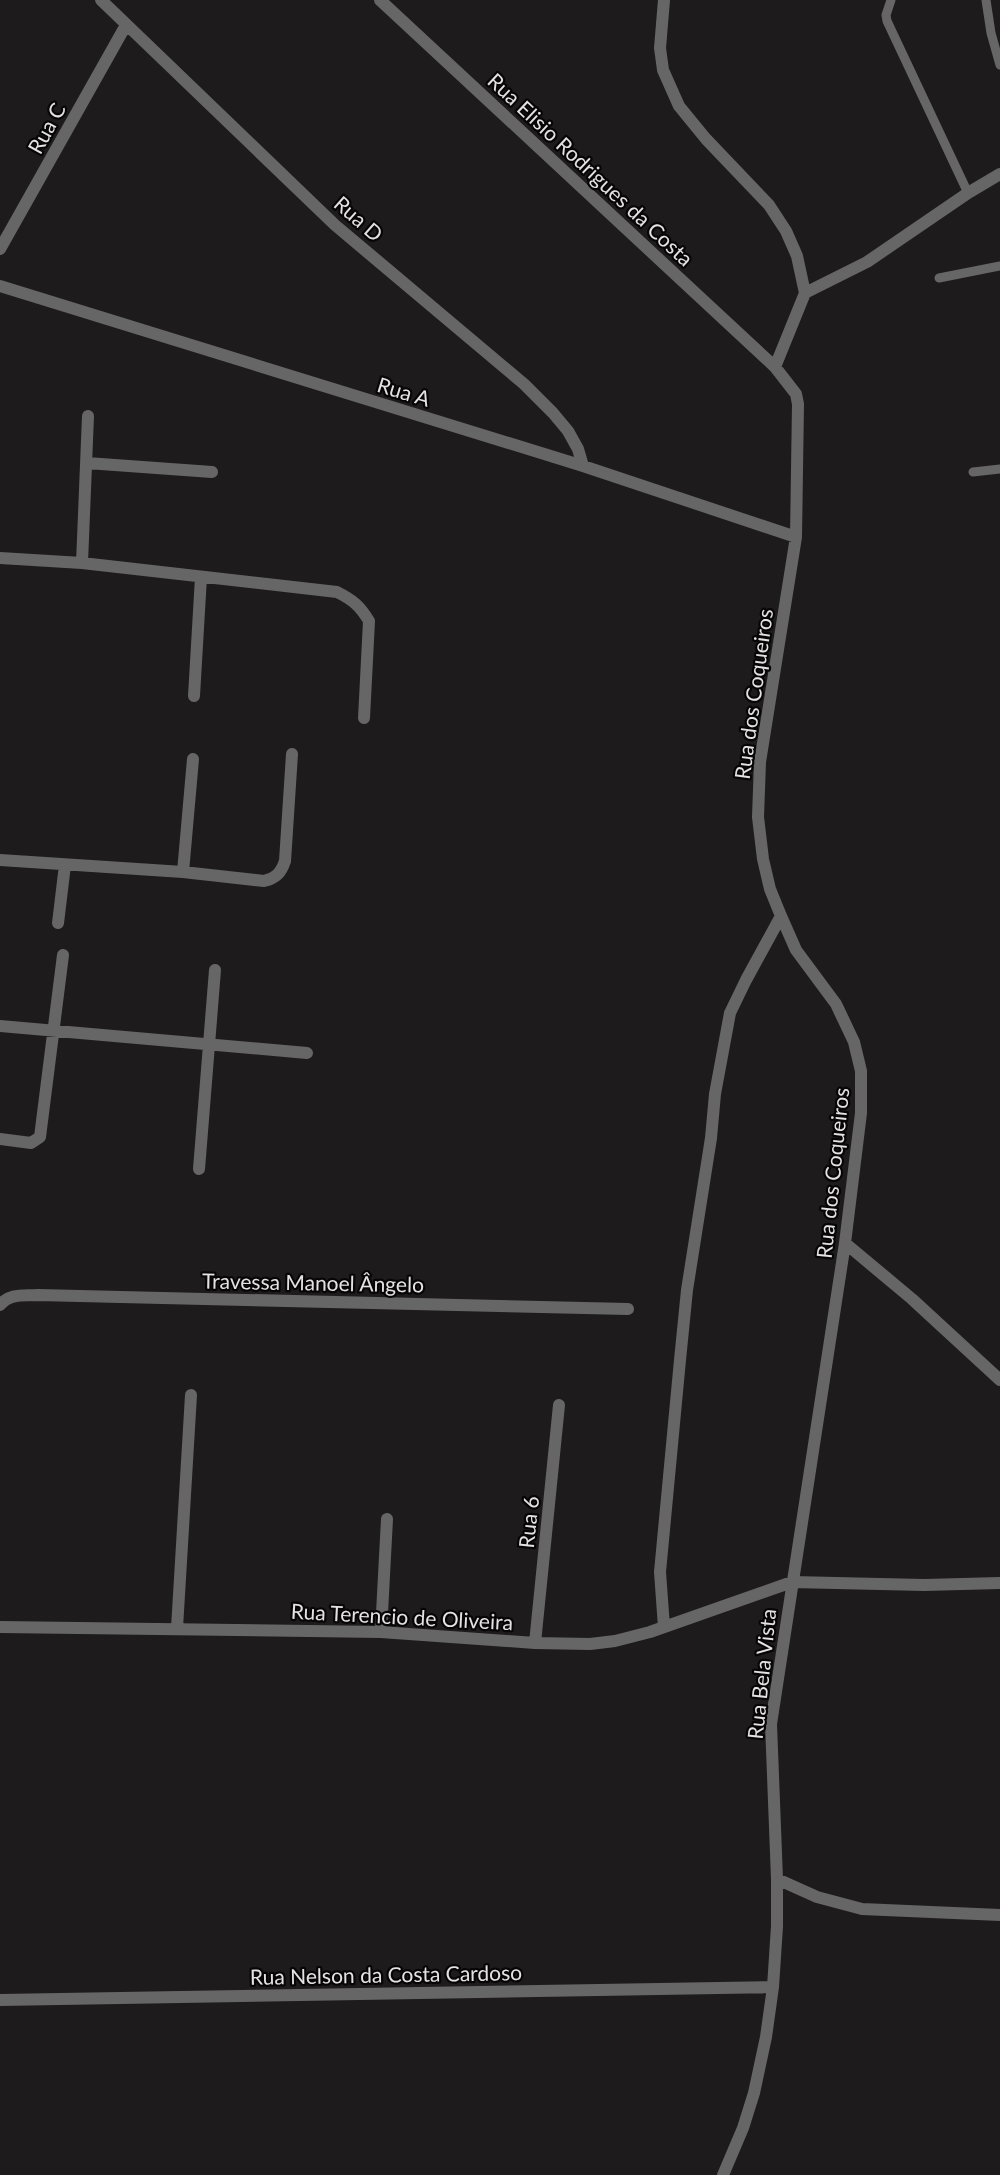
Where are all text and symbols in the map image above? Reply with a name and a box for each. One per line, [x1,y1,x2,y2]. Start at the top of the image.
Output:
street label: Rua Elisio Rodrigues da Costa [483,67,699,271]
street label: Rua C [22,98,70,158]
street label: Rua D [330,190,388,246]
street label: Rua A [375,371,434,411]
street label: Rua dos Coqueiros [729,607,777,781]
street label: Rua dos Coqueiros [811,1086,853,1260]
street label: Travessa Manoel Ângelo [202,1268,424,1296]
street label: Rua 6 [513,1495,543,1549]
street label: Rua Terencio de Oliveira [290,1598,514,1634]
street label: Rua Bela Vista [742,1608,780,1740]
street label: Rua Nelson da Costa Cardoso [250,1959,522,1989]

